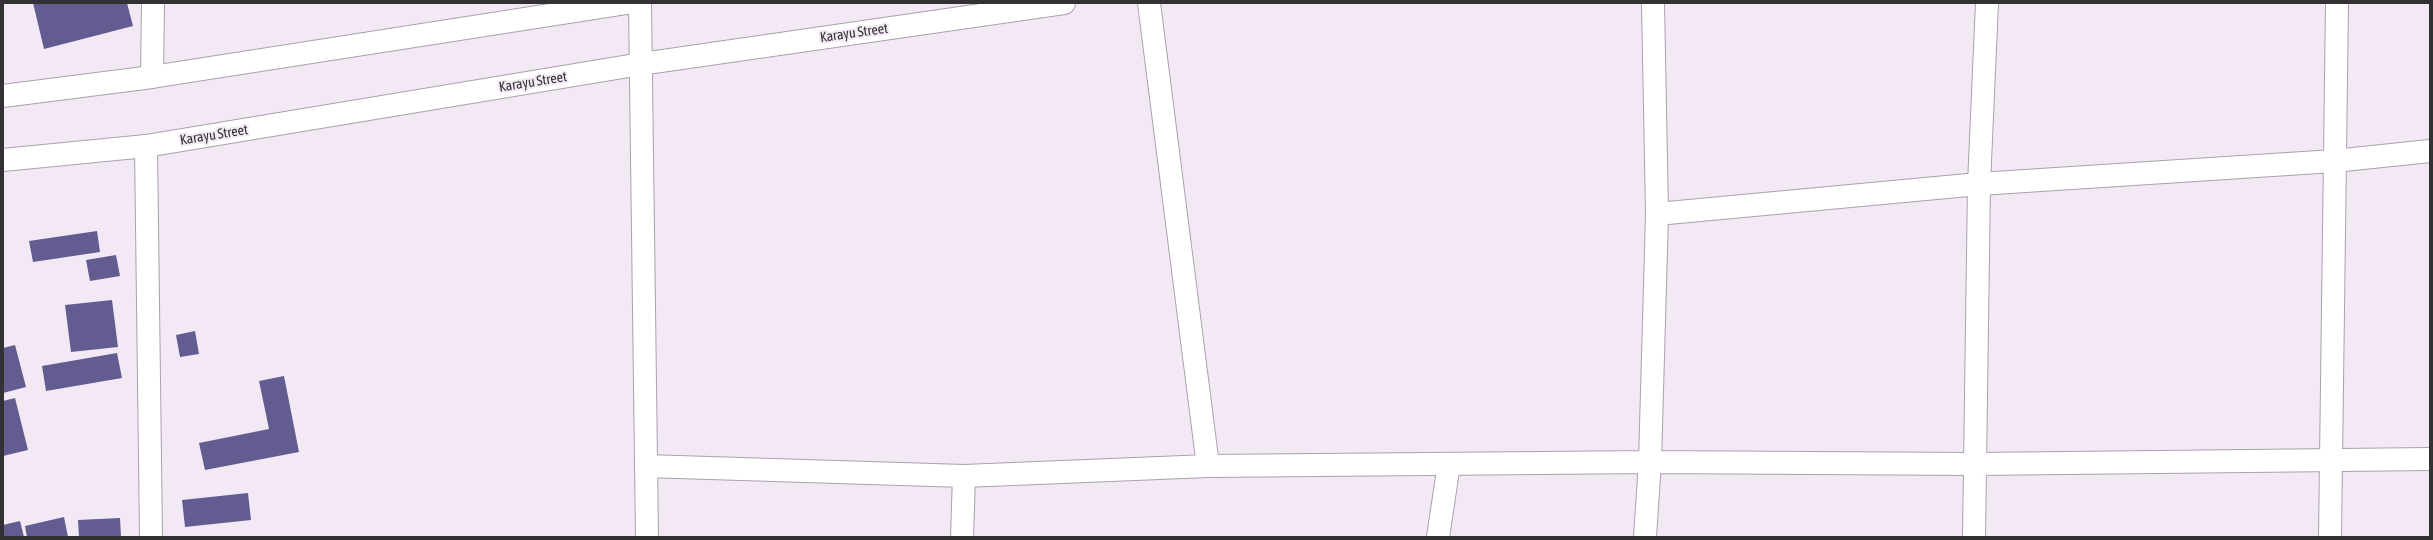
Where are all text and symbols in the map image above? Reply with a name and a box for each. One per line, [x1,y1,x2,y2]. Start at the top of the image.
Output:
street label: Karayu Street [819,20,889,46]
street label: Karayu Street [498,68,568,96]
street label: Karayu Street [179,121,249,149]

